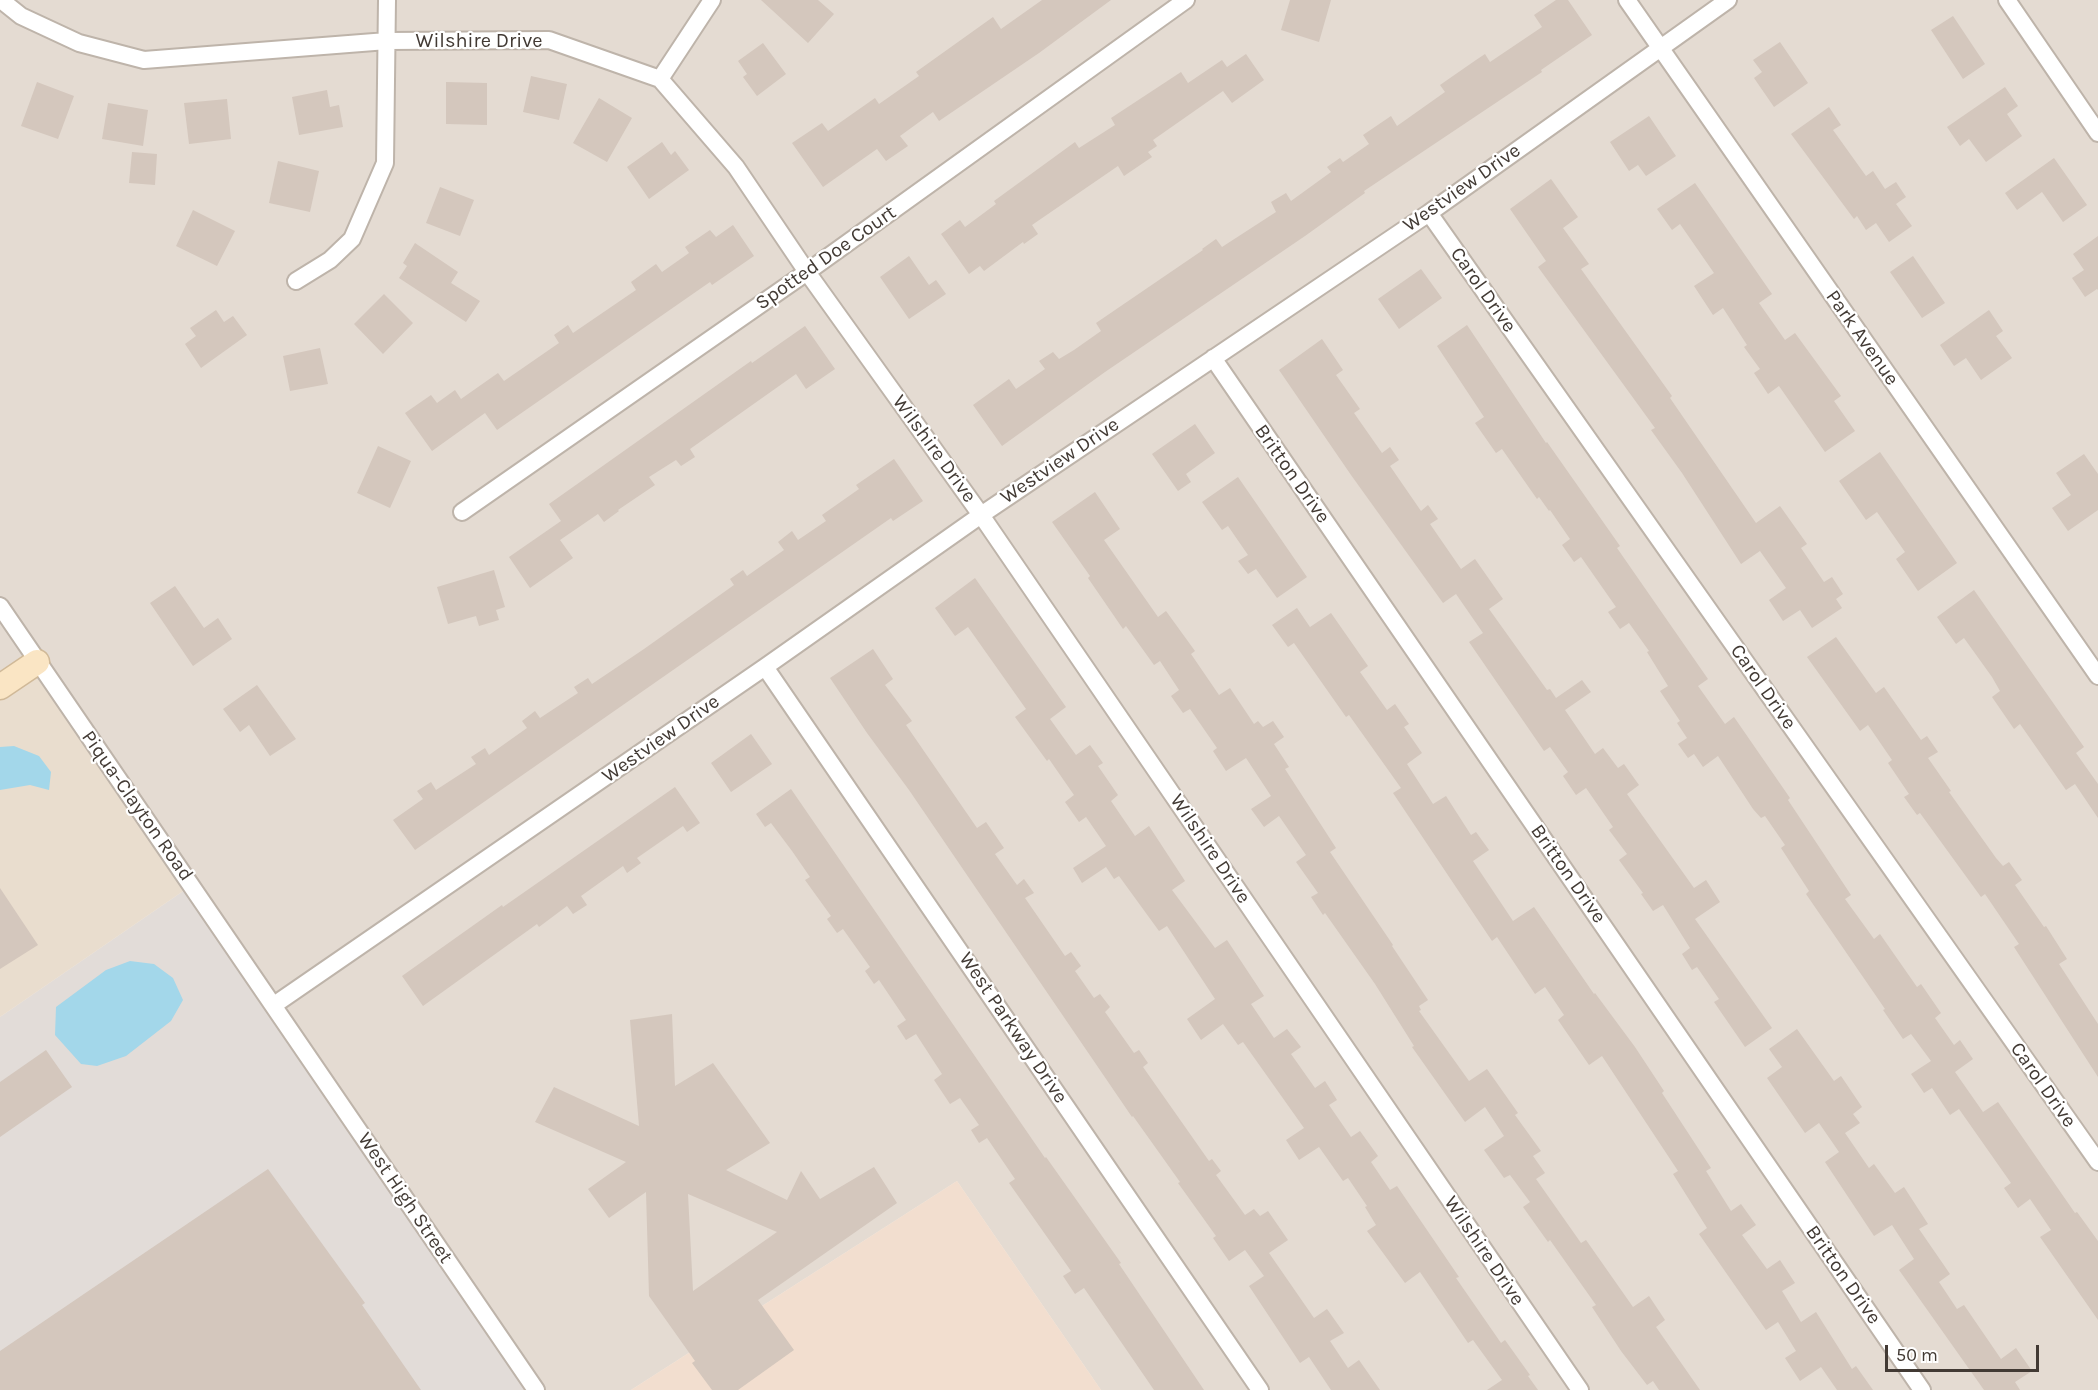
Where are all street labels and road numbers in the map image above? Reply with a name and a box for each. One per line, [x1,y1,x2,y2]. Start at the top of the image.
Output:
street label: Wilshire Drive [416,29,542,53]
street label: Westview Drive [1399,139,1525,237]
street label: Spotted Doe Court [751,201,901,315]
street label: Carol Drive [1445,243,1521,337]
street label: Park Avenue [1820,286,1904,390]
street label: Wilshire Drive [887,391,981,507]
street label: Westview Drive [996,413,1124,509]
street label: Britton Drive [1249,420,1335,528]
street label: Carol Drive [1725,640,1801,734]
street label: Westview Drive [598,690,724,788]
street label: Piqua-Clayton Road [76,726,198,886]
street label: Wilshire Drive [1165,790,1255,908]
street label: Britton Drive [1525,820,1611,928]
street label: West Parkway Drive [954,948,1072,1108]
street label: Carol Drive [2005,1038,2081,1132]
street label: West High Street [352,1128,458,1268]
street label: Wilshire Drive [1439,1192,1529,1310]
street label: Britton Drive [1800,1221,1886,1329]

